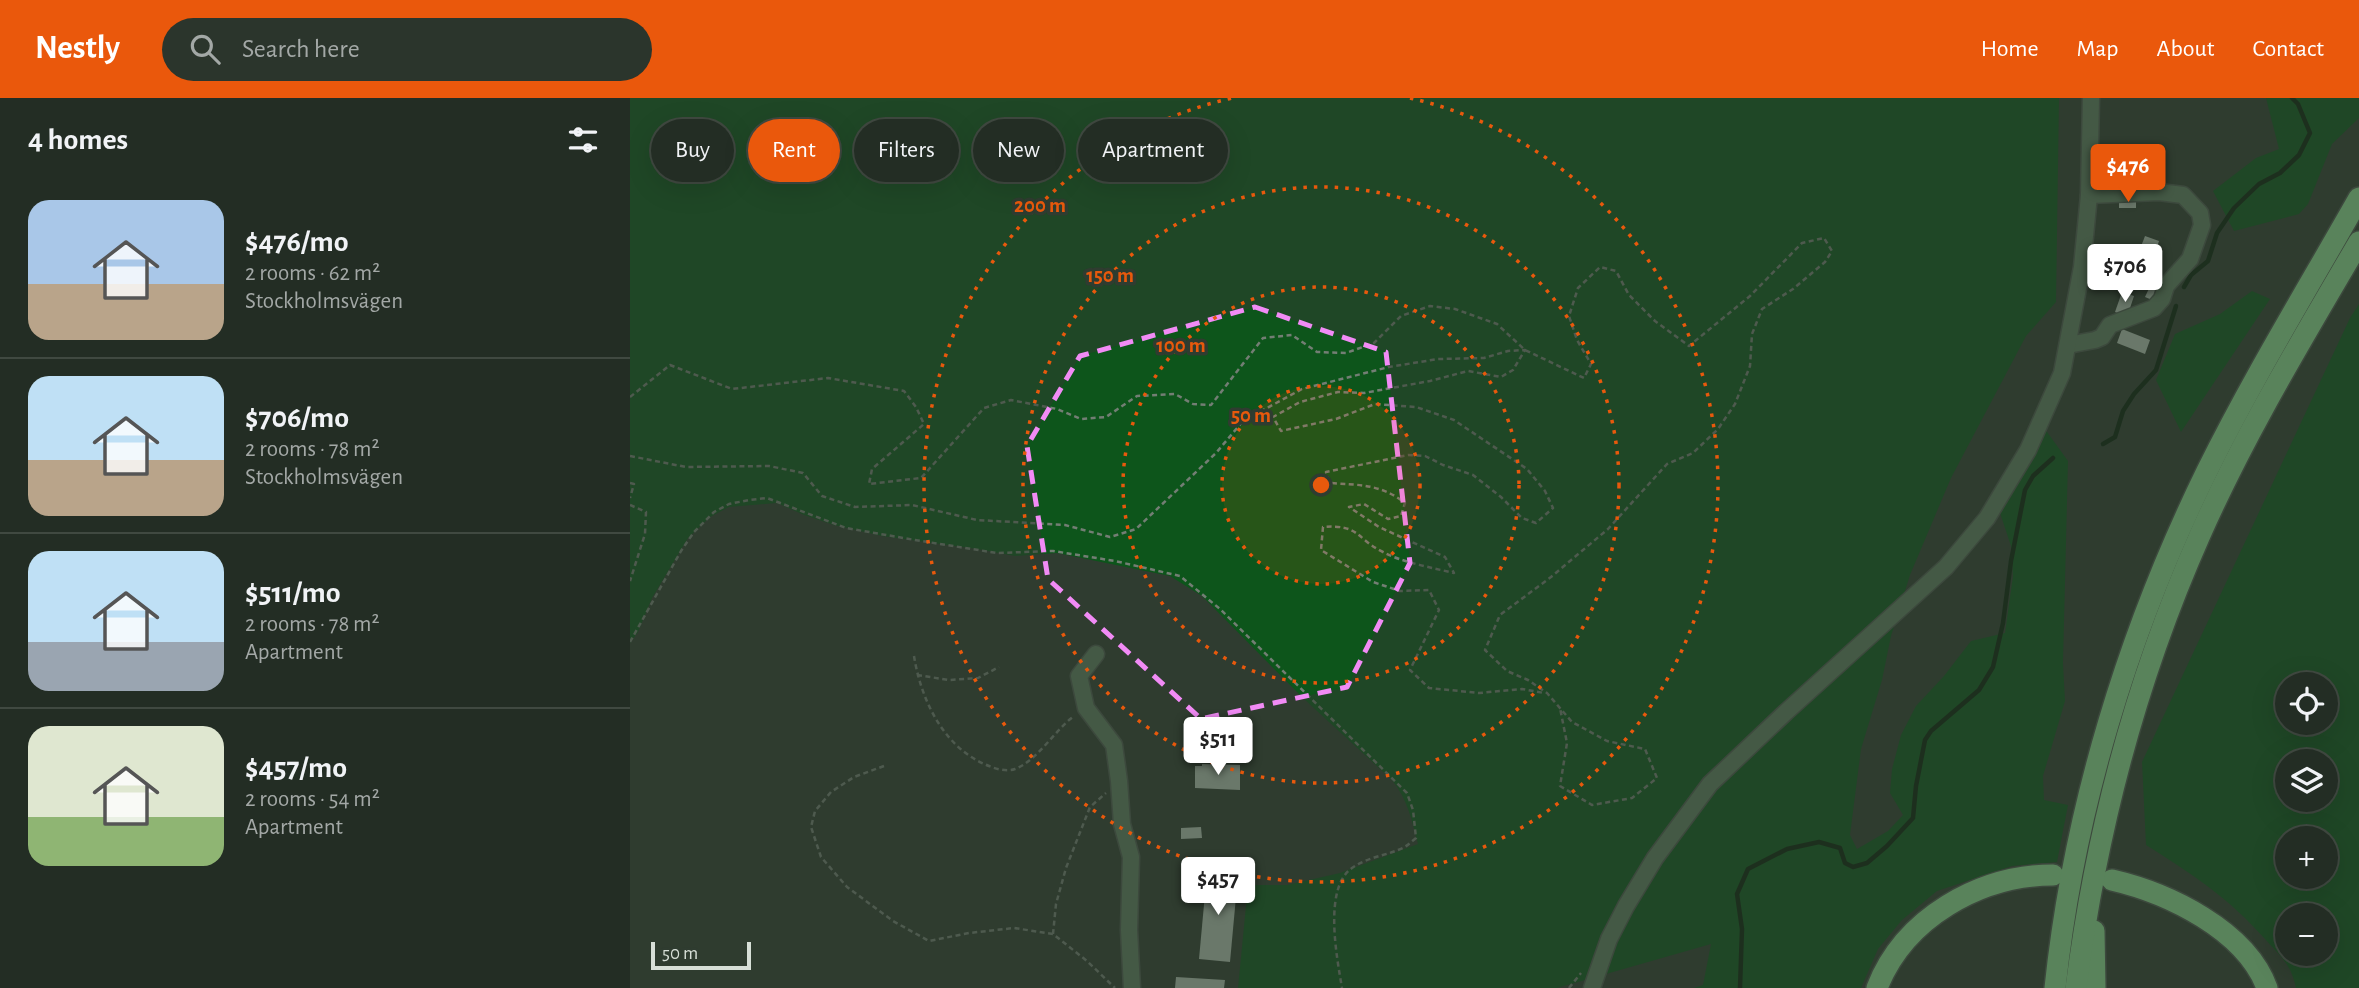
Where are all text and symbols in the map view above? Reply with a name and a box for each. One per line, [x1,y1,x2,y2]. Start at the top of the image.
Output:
search box [162,18,652,81]
icon: search [186,30,224,68]
text: Nestly [35,32,120,65]
text: Search here [242,36,360,62]
text: Home [1981,37,2039,61]
text: Map [2077,37,2119,61]
text: About [2157,37,2214,61]
text: Contact [2252,37,2324,61]
chip: Buy [651,119,734,182]
chip: Rent [748,119,840,182]
chip: Filters [854,119,959,182]
chip: New [973,119,1064,182]
chip: Apartment [1078,119,1228,182]
icon: filters [564,121,602,159]
text: 4 homes [28,125,128,155]
pin: $476 [2087,144,2169,204]
text: $476 [2107,155,2149,178]
text: 200 m [1014,195,1066,216]
text: $476/mo [245,227,349,257]
icon: home [84,228,168,312]
pin: $706 [2084,244,2166,304]
text: $706 [2103,255,2147,278]
text: 2 rooms · 62 m² [245,262,380,285]
text: 150 m [1086,265,1134,286]
text: Stockholmsvägen [245,290,403,313]
text: 100 m [1156,335,1206,356]
text: $706/mo [245,403,349,433]
icon: home [84,404,168,488]
text: 50 m [1231,405,1271,426]
text: 2 rooms · 78 m² [245,438,380,461]
text: Stockholmsvägen [245,466,403,489]
centre of rings [1309,473,1333,497]
text: $511/mo [245,578,341,608]
icon: home [84,579,168,663]
text: 2 rooms · 78 m² [245,613,380,636]
text: Apartment [245,641,343,664]
map controls [2275,672,2338,966]
button: locate [2275,672,2338,735]
pin: $511 [1177,718,1259,777]
text: $511 [1200,728,1236,751]
button: layers [2275,749,2338,812]
text: $457/mo [245,753,347,783]
icon: home [84,754,168,838]
text: 2 rooms · 54 m² [245,788,380,811]
text: Apartment [245,816,343,839]
button: + [2275,826,2338,889]
pin: $457 [1177,858,1259,917]
text: $457 [1197,868,1239,891]
button: − [2275,903,2338,966]
scale bar [651,939,751,971]
text: 50 m [662,944,698,963]

